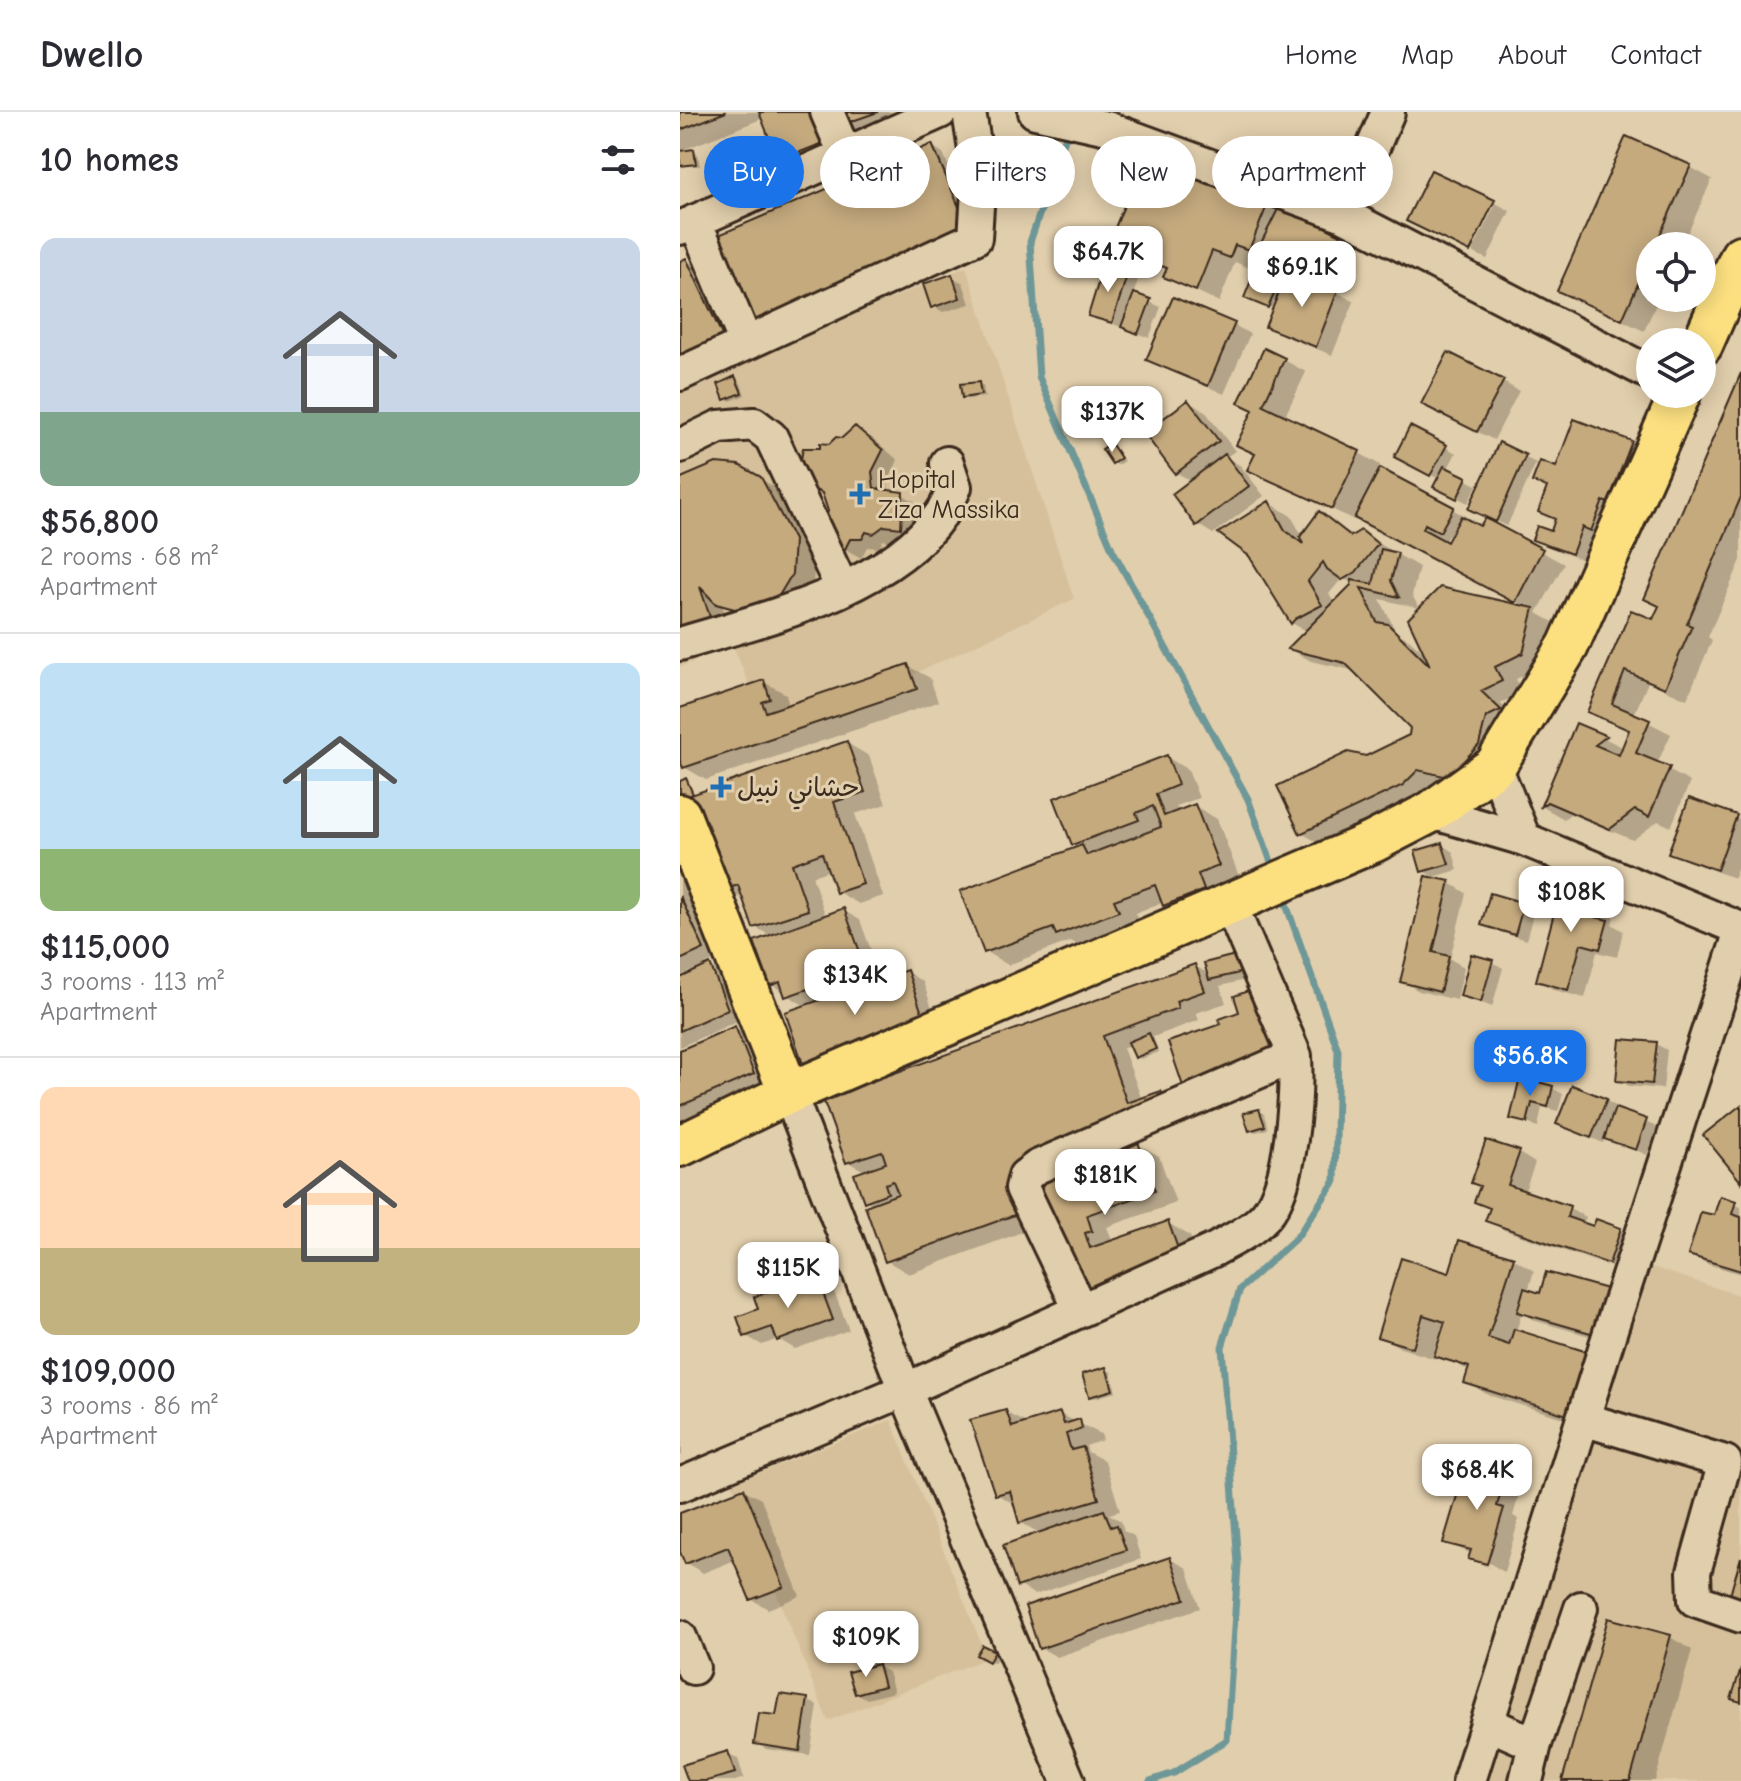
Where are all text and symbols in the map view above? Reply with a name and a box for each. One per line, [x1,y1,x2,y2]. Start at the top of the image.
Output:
text: Dwello [40,33,143,77]
text: Home [1285,39,1357,71]
text: Map [1401,39,1454,71]
text: About [1498,39,1566,71]
text: Contact [1610,39,1701,71]
chip: Buy [704,136,804,208]
chip: Rent [820,136,930,208]
chip: Filters [946,136,1075,208]
chip: New [1091,136,1196,208]
chip: Apartment [1212,136,1393,208]
icon: filters [596,138,640,182]
text: 10 homes [40,140,179,180]
pin: $64.7K [1043,226,1173,294]
map controls [1636,232,1716,408]
button: locate [1636,232,1716,312]
text: $64.7K [1072,237,1144,267]
pin: $69.1K [1237,241,1367,309]
text: $69.1K [1266,252,1338,282]
icon: home [268,290,412,434]
button: layers [1636,328,1716,408]
pin: $137K [1056,386,1168,454]
text: $137K [1079,397,1145,427]
place label: Hopital Ziza Massika [878,465,1020,525]
marker: Hopital Ziza Massika [849,483,871,505]
text: $56,800 [40,502,159,542]
text: 2 rooms · 68 m² [40,542,218,572]
text: Apartment [40,572,156,602]
icon: home [268,715,412,859]
place label: حشاني نبيل [737,773,860,810]
marker: حشاني نبيل [712,778,730,796]
pin: $108K [1515,866,1627,934]
text: $108K [1537,877,1605,907]
text: $115,000 [40,927,170,967]
pin: $134K [799,949,911,1017]
text: $134K [822,960,888,990]
text: 3 rooms · 113 m² [40,967,224,997]
text: Apartment [40,997,156,1027]
pin: $56.8K [1465,1030,1595,1098]
text: $56.8K [1492,1041,1568,1071]
icon: home [268,1139,412,1283]
pin: $181K [1049,1149,1161,1217]
text: $181K [1073,1160,1137,1190]
pin: $115K [732,1242,844,1310]
text: $115K [756,1253,820,1283]
text: $109,000 [40,1351,176,1391]
text: 3 rooms · 86 m² [40,1391,218,1421]
text: Apartment [40,1421,156,1451]
pin: $68.4K [1412,1444,1542,1512]
text: $68.4K [1440,1455,1514,1485]
pin: $109K [810,1611,922,1679]
text: $109K [832,1622,900,1652]

